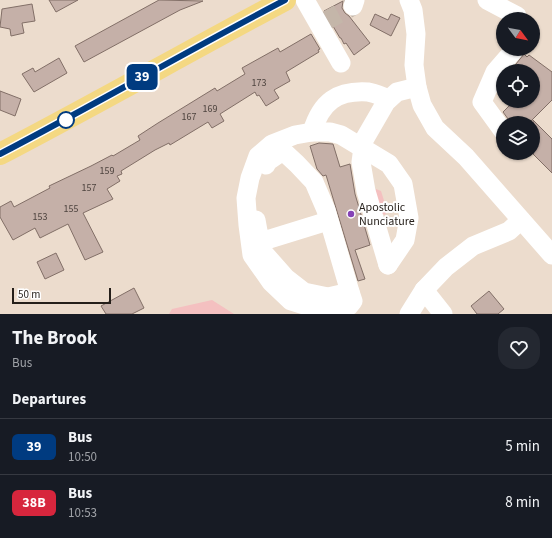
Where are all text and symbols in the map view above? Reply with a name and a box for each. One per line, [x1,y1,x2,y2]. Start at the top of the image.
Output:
north arrow [496,12,540,56]
map controls [496,12,540,160]
line badge: 39 [124,64,160,90]
button: locate [496,64,540,108]
text: 39 [135,67,149,87]
house number: 173 [252,76,266,90]
house number: 169 [203,102,217,116]
house number: 167 [182,110,196,124]
unlabelled marker [57,111,75,129]
button: layers [496,116,540,160]
house number: 159 [100,164,114,178]
house number: 157 [82,181,96,195]
place label: Apostolic Nunciature [359,199,415,230]
house number: 155 [64,202,78,216]
marker: Apostolic Nunciature [346,209,356,219]
house number: 153 [33,210,47,224]
scale bar [12,286,111,305]
text: 50 m [18,287,40,302]
text: The Brook [12,325,97,352]
button: heart [498,327,540,369]
text: Bus [12,354,32,372]
text: Departures [12,389,86,410]
text: Bus [68,427,92,448]
text: 5 min [505,436,540,457]
text: 39 [27,437,41,457]
text: 10:50 [68,448,97,466]
text: Bus [68,483,92,504]
text: 8 min [505,492,540,513]
text: 38B [22,493,46,513]
text: 10:53 [68,504,97,522]

